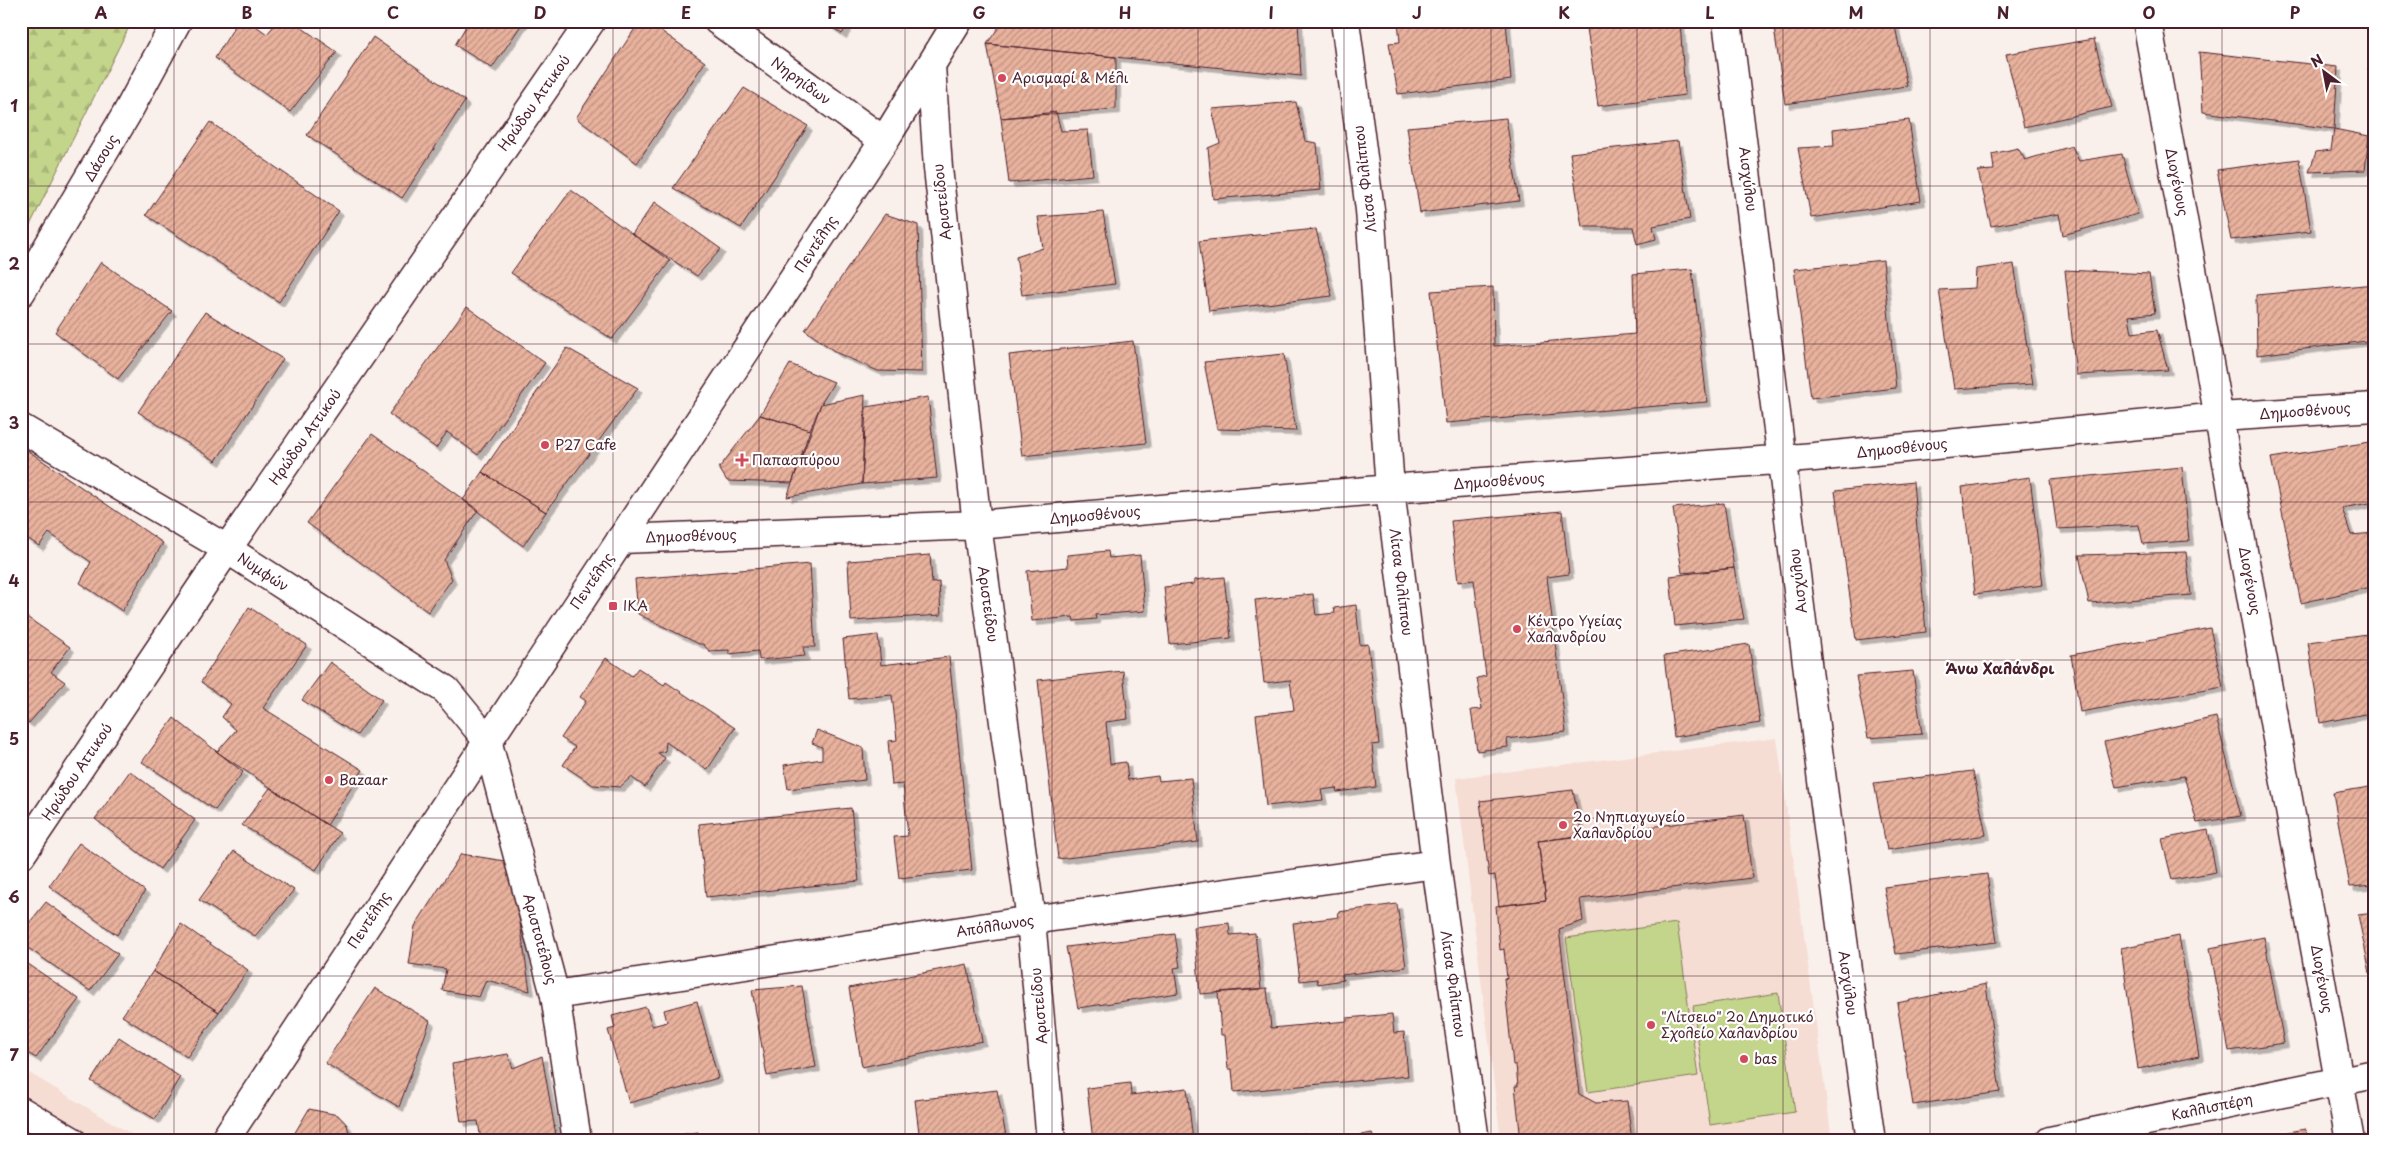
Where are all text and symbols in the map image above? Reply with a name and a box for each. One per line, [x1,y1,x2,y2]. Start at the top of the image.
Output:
text: A [95,0,108,24]
text: B [242,0,253,24]
text: C [387,0,399,24]
text: D [534,0,546,24]
text: E [681,0,691,24]
text: F [827,0,837,24]
text: G [972,0,986,24]
text: H [1119,0,1131,24]
text: I [1268,0,1274,24]
text: J [1412,0,1422,24]
text: K [1558,0,1570,24]
text: L [1705,0,1715,24]
text: M [1848,0,1864,24]
text: N [1997,0,2009,24]
text: O [2143,0,2156,24]
text: P [2290,0,2301,24]
north arrow [2298,48,2348,98]
text: N [2307,49,2327,72]
street label: Ηρώδου Αττικού [492,50,575,155]
street label: Νηρηίδων [767,52,836,110]
place label: Αρισμαρί & Μέλι [1012,67,1129,88]
marker: Αρισμαρί & Μέλι [996,72,1008,84]
text: 1 [10,93,18,117]
street label: Λίτσα Φιλίππου [1348,124,1382,234]
street label: Δάσους [78,130,123,185]
street label: Αισχύλου [1734,145,1763,213]
street label: Διογένους [2161,146,2194,218]
street label: Αριστείδου [927,163,956,241]
street label: Πεντέλης [789,211,842,277]
text: 2 [8,251,20,275]
street label: Ηρώδου Αττικού [263,384,346,489]
street label: Δημοσθένους [2259,397,2351,424]
text: 3 [9,410,19,434]
street label: Δημοσθένους [1855,432,1949,463]
place label: P27 Cafe [555,434,617,455]
marker: P27 Cafe [539,439,551,451]
place label: Παπασπύρου [752,449,840,470]
marker: Παπασπύρου [736,454,748,466]
street label: Δημοσθένους [1453,467,1545,494]
street label: Δημοσθένους [1048,500,1141,529]
street label: Δημοσθένους [645,523,737,548]
street label: Λίτσα Φιλίππου [1384,527,1418,637]
street label: Διογένους [2234,545,2267,617]
street label: Νυμφών [234,547,293,596]
street label: Αισχύλου [1783,547,1812,615]
street label: Πεντέλης [565,548,618,613]
street label: Αριστείδου [973,565,1004,643]
text: 4 [9,568,20,592]
place label: ΙΚΑ [623,595,648,616]
marker: ΙΚΑ [607,600,619,612]
place label: Κέντρο Υγείας Χαλανδρίου [1527,610,1622,647]
marker: Κέντρο Υγείας Χαλανδρίου [1511,623,1523,635]
district label: Άνω Χαλάνδρι [1945,656,2055,679]
street label: Ηρώδου Αττικού [36,719,117,825]
text: 5 [9,726,19,750]
place label: Bazaar [339,769,388,790]
marker: Bazaar [323,774,335,786]
place label: 2ο Νηπιαγωγείο Χαλανδρίου [1573,806,1685,843]
marker: 2ο Νηπιαγωγείο Χαλανδρίου [1557,819,1569,831]
text: 6 [8,884,20,908]
street label: Πεντέλης [342,887,395,953]
street label: Αριστοτέλους [518,891,563,987]
street label: Απόλλωνος [954,909,1035,942]
street label: Λίτσα Φιλίππου [1436,929,1471,1039]
street label: Διογένους [2306,943,2339,1015]
street label: Αισχύλου [1834,949,1863,1017]
street label: Αριστείδου [1025,967,1052,1045]
place label: "Λίτσειο" 2ο Δημοτικό Σχολείο Χαλανδρίου [1661,1006,1814,1043]
marker: "Λίτσειο" 2ο Δημοτικό Σχολείο Χαλανδρίου [1645,1019,1657,1031]
text: 7 [9,1042,19,1066]
place label: bas [1754,1048,1777,1069]
marker: bas [1738,1053,1750,1065]
street label: Καλλισπέρη [2169,1088,2254,1125]

